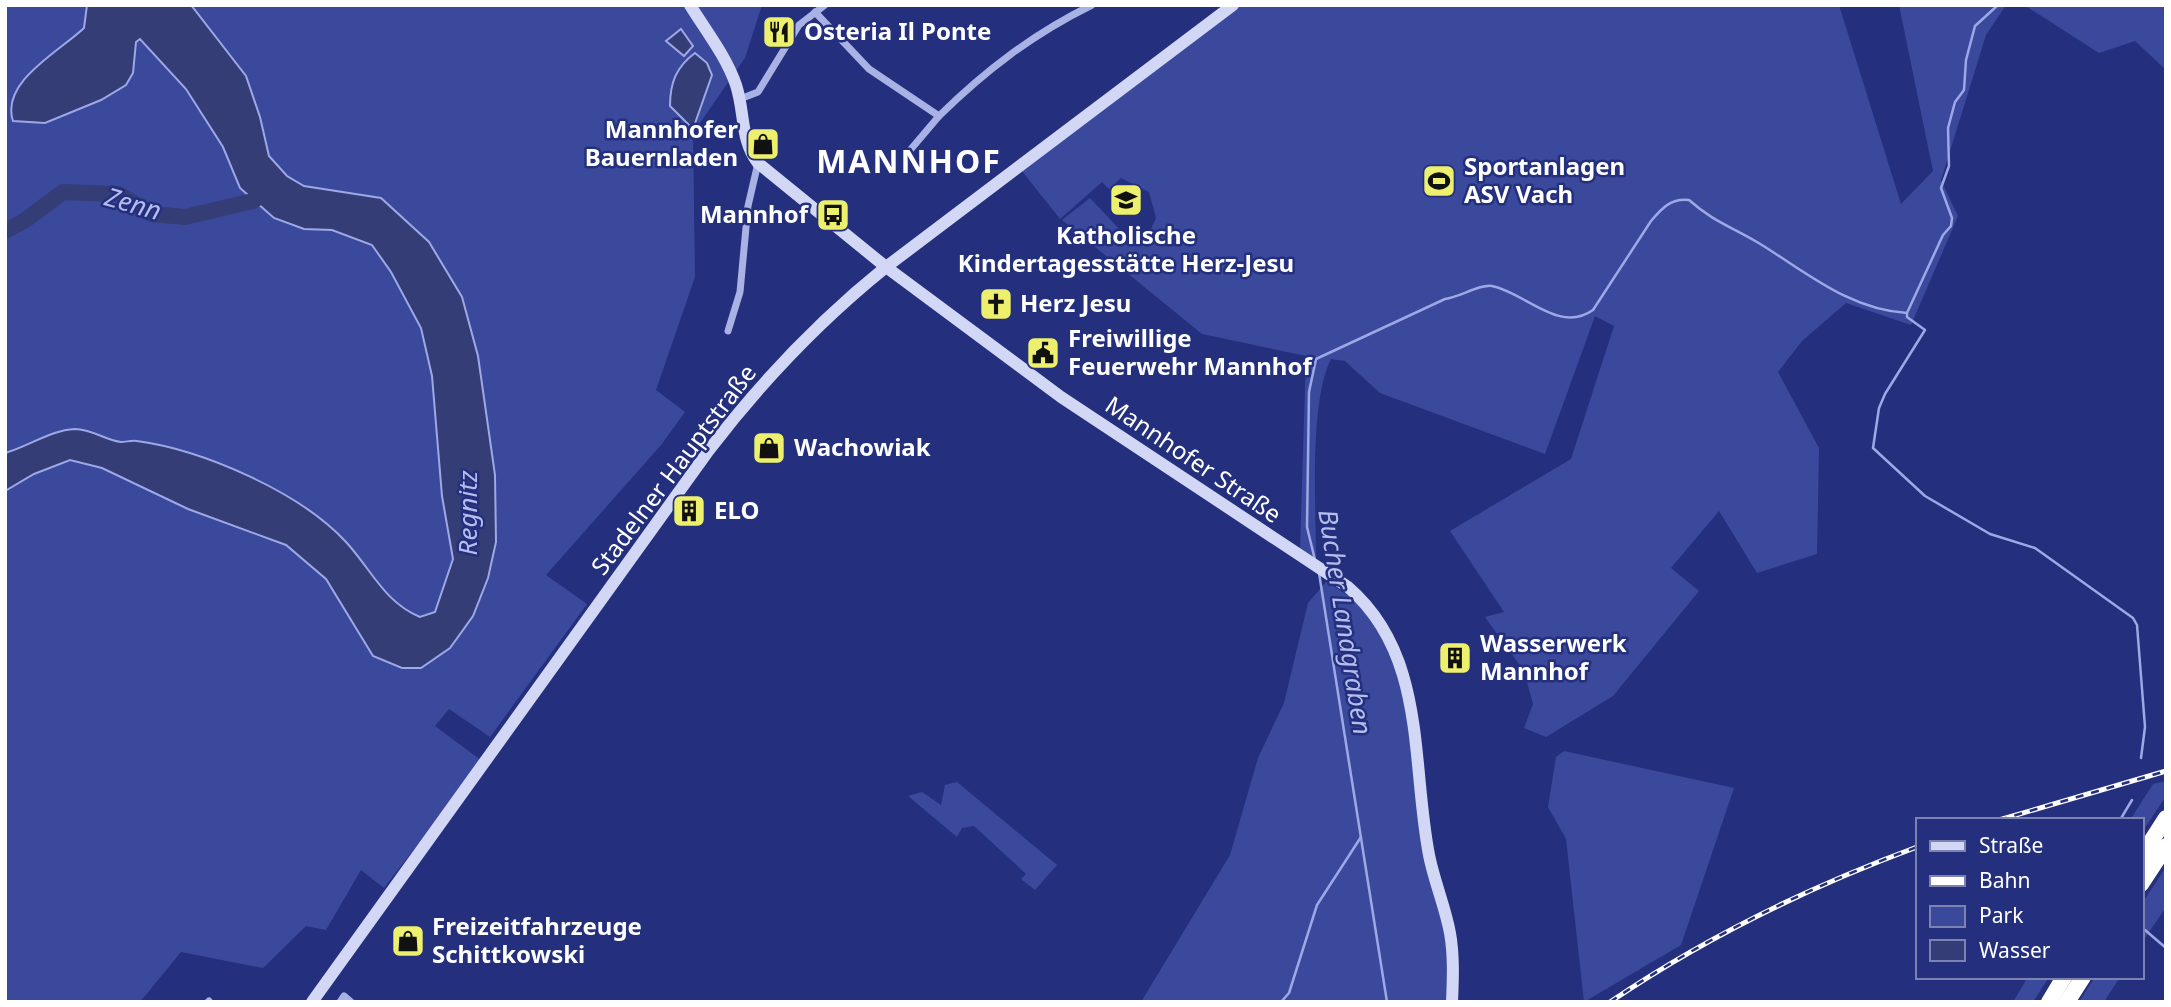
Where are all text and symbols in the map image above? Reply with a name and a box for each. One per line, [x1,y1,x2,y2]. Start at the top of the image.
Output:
restaurant icon: Osteria Il Ponte [760,13,798,51]
place label: Osteria Il Ponte [804,14,991,47]
place label: Mannhofer Bauernladen [585,112,738,173]
shop icon: Mannhofer Bauernladen [744,125,782,163]
district label: MANNHOF [816,139,1002,182]
place label: Sportanlagen ASV Vach [1464,149,1625,210]
sports icon: Sportanlagen ASV Vach [1420,162,1458,200]
water label: Zenn [100,178,166,228]
school or university icon: Katholische Kindertagesstätte Herz-Jesu [1107,181,1145,219]
bus stop icon: Mannhof [814,196,852,234]
place label: Mannhof [700,197,810,230]
place label: Katholische Kindertagesstätte Herz-Jesu [958,218,1294,279]
church icon: Herz Jesu [977,285,1015,323]
place label: Herz Jesu [1020,286,1131,319]
place label: Freiwillige Feuerwehr Mannhof [1068,321,1313,382]
public building icon: Freiwillige Feuerwehr Mannhof [1024,334,1062,372]
street label: Stadelner Hauptstraße [583,357,763,581]
street label: Mannhofer Straße [1099,388,1288,530]
shop icon: Wachowiak [750,429,788,467]
place label: Wachowiak [794,430,931,463]
water label: Regnitz [449,470,485,555]
building icon: ELO [670,492,708,530]
place label: ELO [714,493,759,526]
water label: Bucher Landgraben [1310,507,1382,737]
place label: Wasserwerk Mannhof [1480,626,1627,687]
building icon: Wasserwerk Mannhof [1436,639,1474,677]
legend [1916,818,2143,979]
text: Straße [1979,831,2043,859]
text: Bahn [1979,866,2030,894]
text: Park [1979,901,2024,929]
place label: Freizeitfahrzeuge Schittkowski [432,909,642,970]
shop icon: Freizeitfahrzeuge Schittkowski [389,922,427,960]
text: Wasser [1979,936,2051,964]

